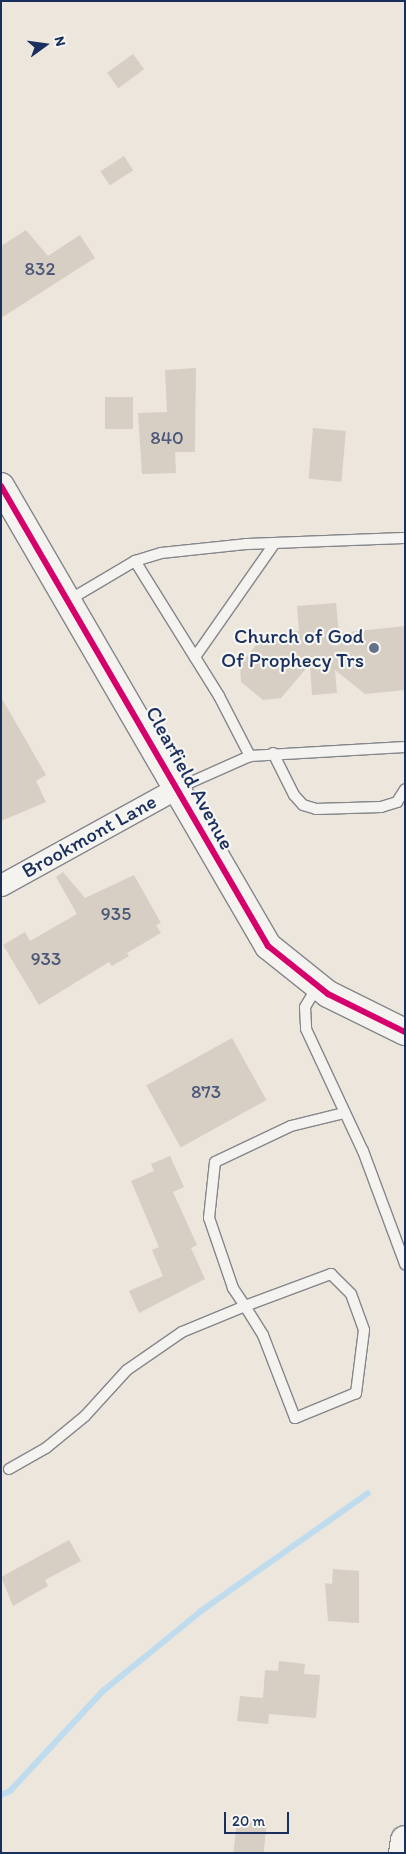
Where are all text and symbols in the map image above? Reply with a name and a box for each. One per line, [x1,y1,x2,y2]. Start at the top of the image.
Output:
north arrow [20,20,70,70]
text: N [51,35,69,48]
house number: 832 [25,258,55,280]
house number: 840 [150,427,184,449]
place label: Church of God Of Prophecy Trs [221,623,364,673]
marker: Church of God Of Prophecy Trs [368,642,380,654]
street label: Clearfield Avenue [140,702,240,854]
street label: Brookmont Lane [17,789,161,883]
house number: 935 [101,903,131,925]
house number: 933 [31,948,61,970]
house number: 873 [191,1081,221,1103]
scale bar [226,1802,291,1834]
text: 20 m [232,1812,265,1830]

